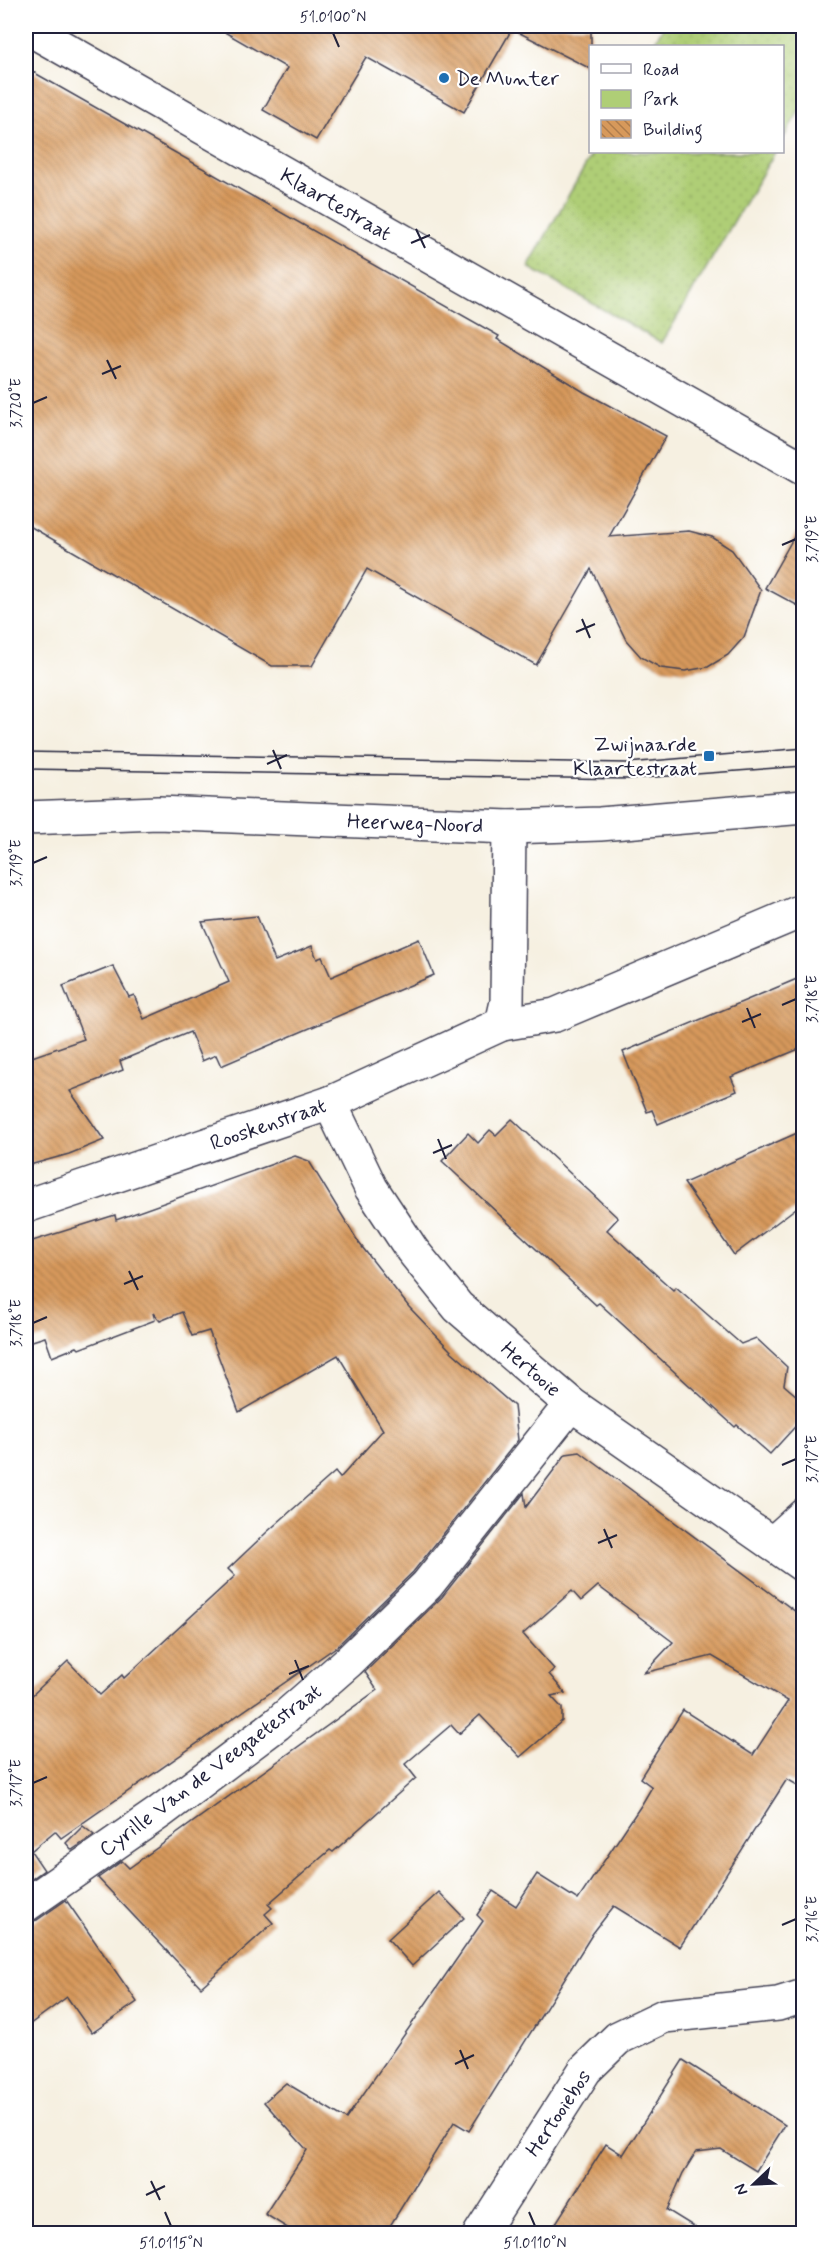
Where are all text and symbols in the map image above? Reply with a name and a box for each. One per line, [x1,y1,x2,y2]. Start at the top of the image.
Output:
text: 51.0100°N [300,8,366,28]
legend [589,45,784,153]
text: Road [643,58,679,82]
place label: De Munter [456,65,559,93]
marker: De Munter [437,71,451,85]
text: Park [643,88,679,112]
text: Building [643,118,703,144]
street label: Klaartestraat [275,162,396,248]
text: 3.720°E [7,378,27,428]
text: 3.719°E [803,515,823,563]
place label: Zwijnaarde Klaartestraat [573,731,697,783]
marker: Zwijnaarde Klaartestraat [702,749,716,763]
street label: Heerweg-Noord [346,808,484,840]
text: 3.719°E [7,839,27,887]
text: 3.718°E [803,975,823,1023]
street label: Rooskenstraat [207,1092,330,1158]
text: 3.718°E [7,1299,27,1347]
street label: Hertooie [494,1336,567,1404]
text: 3.717°E [803,1435,823,1483]
street label: Cyrille Van de Veegaetestraat [94,1678,328,1864]
text: 3.717°E [7,1759,27,1807]
text: 3.716°E [803,1895,823,1942]
street label: Hertooiebos [519,2065,598,2163]
north arrow [724,2154,784,2214]
text: N [730,2180,753,2198]
text: 51.0115°N [139,2234,203,2254]
text: 51.0110°N [503,2234,567,2254]

